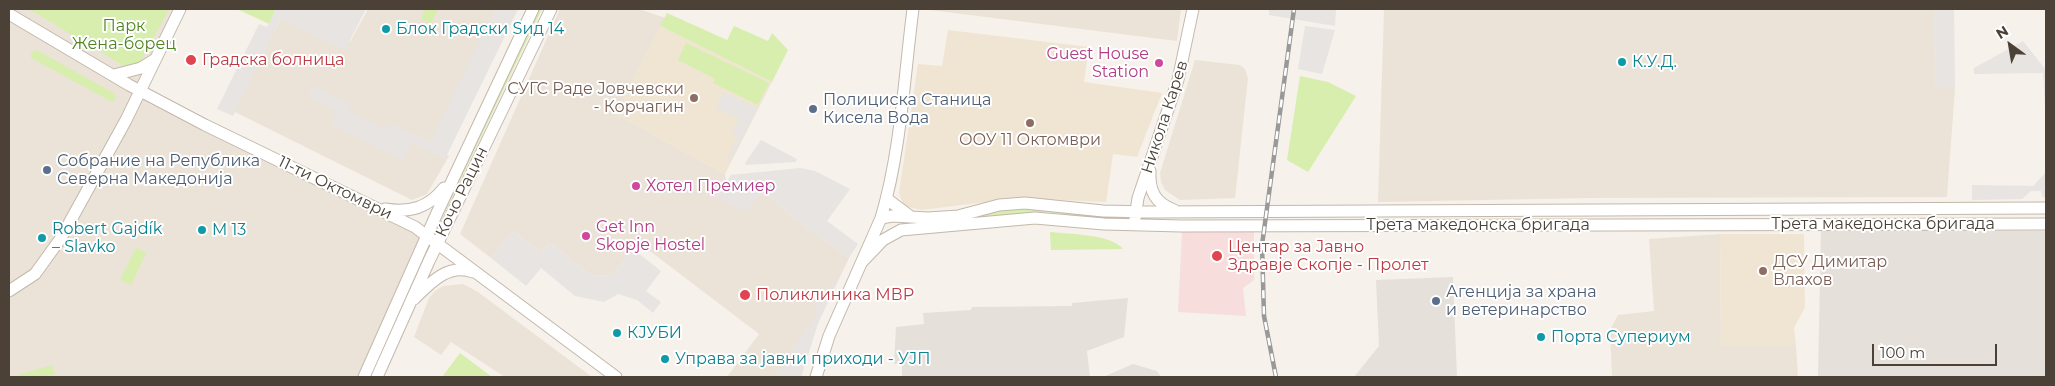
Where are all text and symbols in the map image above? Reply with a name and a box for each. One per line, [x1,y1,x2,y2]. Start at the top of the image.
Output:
park label: Парк Жена-борец [72,16,176,54]
place label: Блок Градски Sид 14 [396,19,564,39]
north arrow [1985,20,2035,70]
text: N [1992,22,2012,43]
marker: Блок Градски Sид 14 [380,23,392,35]
place label: Guest House Station [1046,44,1149,82]
place label: Градска болница [202,50,344,70]
place label: К.У.Д. [1632,52,1677,72]
marker: Градска болница [184,53,198,67]
marker: К.У.Д. [1616,56,1628,68]
marker: Guest House Station [1153,57,1165,69]
street label: Никола Карев [1138,58,1192,176]
place label: СУГС Раде Јовчевски - Корчагин [507,79,684,117]
place label: Полициска Станица Кисела Вода [823,90,991,128]
marker: СУГС Раде Јовчевски - Корчагин [688,92,700,104]
marker: Полициска Станица Кисела Вода [807,103,819,115]
marker: ООУ 11 Октомври [1024,117,1036,129]
place label: ООУ 11 Октомври [959,130,1101,150]
street label: Кочо Рацин [432,144,492,240]
place label: Собрание на Република Северна Македонија [57,151,260,189]
street label: 11-ти Октомври [275,152,395,224]
marker: Собрание на Република Северна Македонија [41,164,53,176]
place label: Хотел Премиер [646,176,776,196]
marker: Хотел Премиер [630,180,642,192]
street label: Трета македонска бригада [1771,214,1995,234]
street label: Трета македонска бригада [1366,215,1590,235]
place label: Get Inn Skopje Hostel [596,217,705,255]
place label: Robert Gajdík – Slavko [52,219,162,257]
place label: M 13 [212,220,246,240]
marker: M 13 [196,224,208,236]
marker: Get Inn Skopje Hostel [580,230,592,242]
marker: Robert Gajdík – Slavko [36,232,48,244]
place label: Центар за Јавно Здравје Скопје - Пролет [1228,237,1429,275]
marker: Центар за Јавно Здравје Скопје - Пролет [1210,249,1224,263]
place label: ДСУ Димитар Влахов [1773,252,1887,290]
marker: ДСУ Димитар Влахов [1757,265,1769,277]
place label: Агенција за храна и ветеринарство [1446,282,1597,320]
place label: Поликлиника МВР [756,285,914,305]
marker: Поликлиника МВР [738,288,752,302]
marker: Агенција за храна и ветеринарство [1430,295,1442,307]
place label: КЈУБИ [627,323,682,343]
marker: КЈУБИ [611,327,623,339]
place label: Порта Супериум [1551,327,1691,347]
marker: Порта Супериум [1535,331,1547,343]
scale bar [1875,334,2000,366]
text: 100 m [1880,343,1925,362]
place label: Управа за јавни приходи - УЈП [675,349,930,369]
marker: Управа за јавни приходи - УЈП [659,353,671,365]

